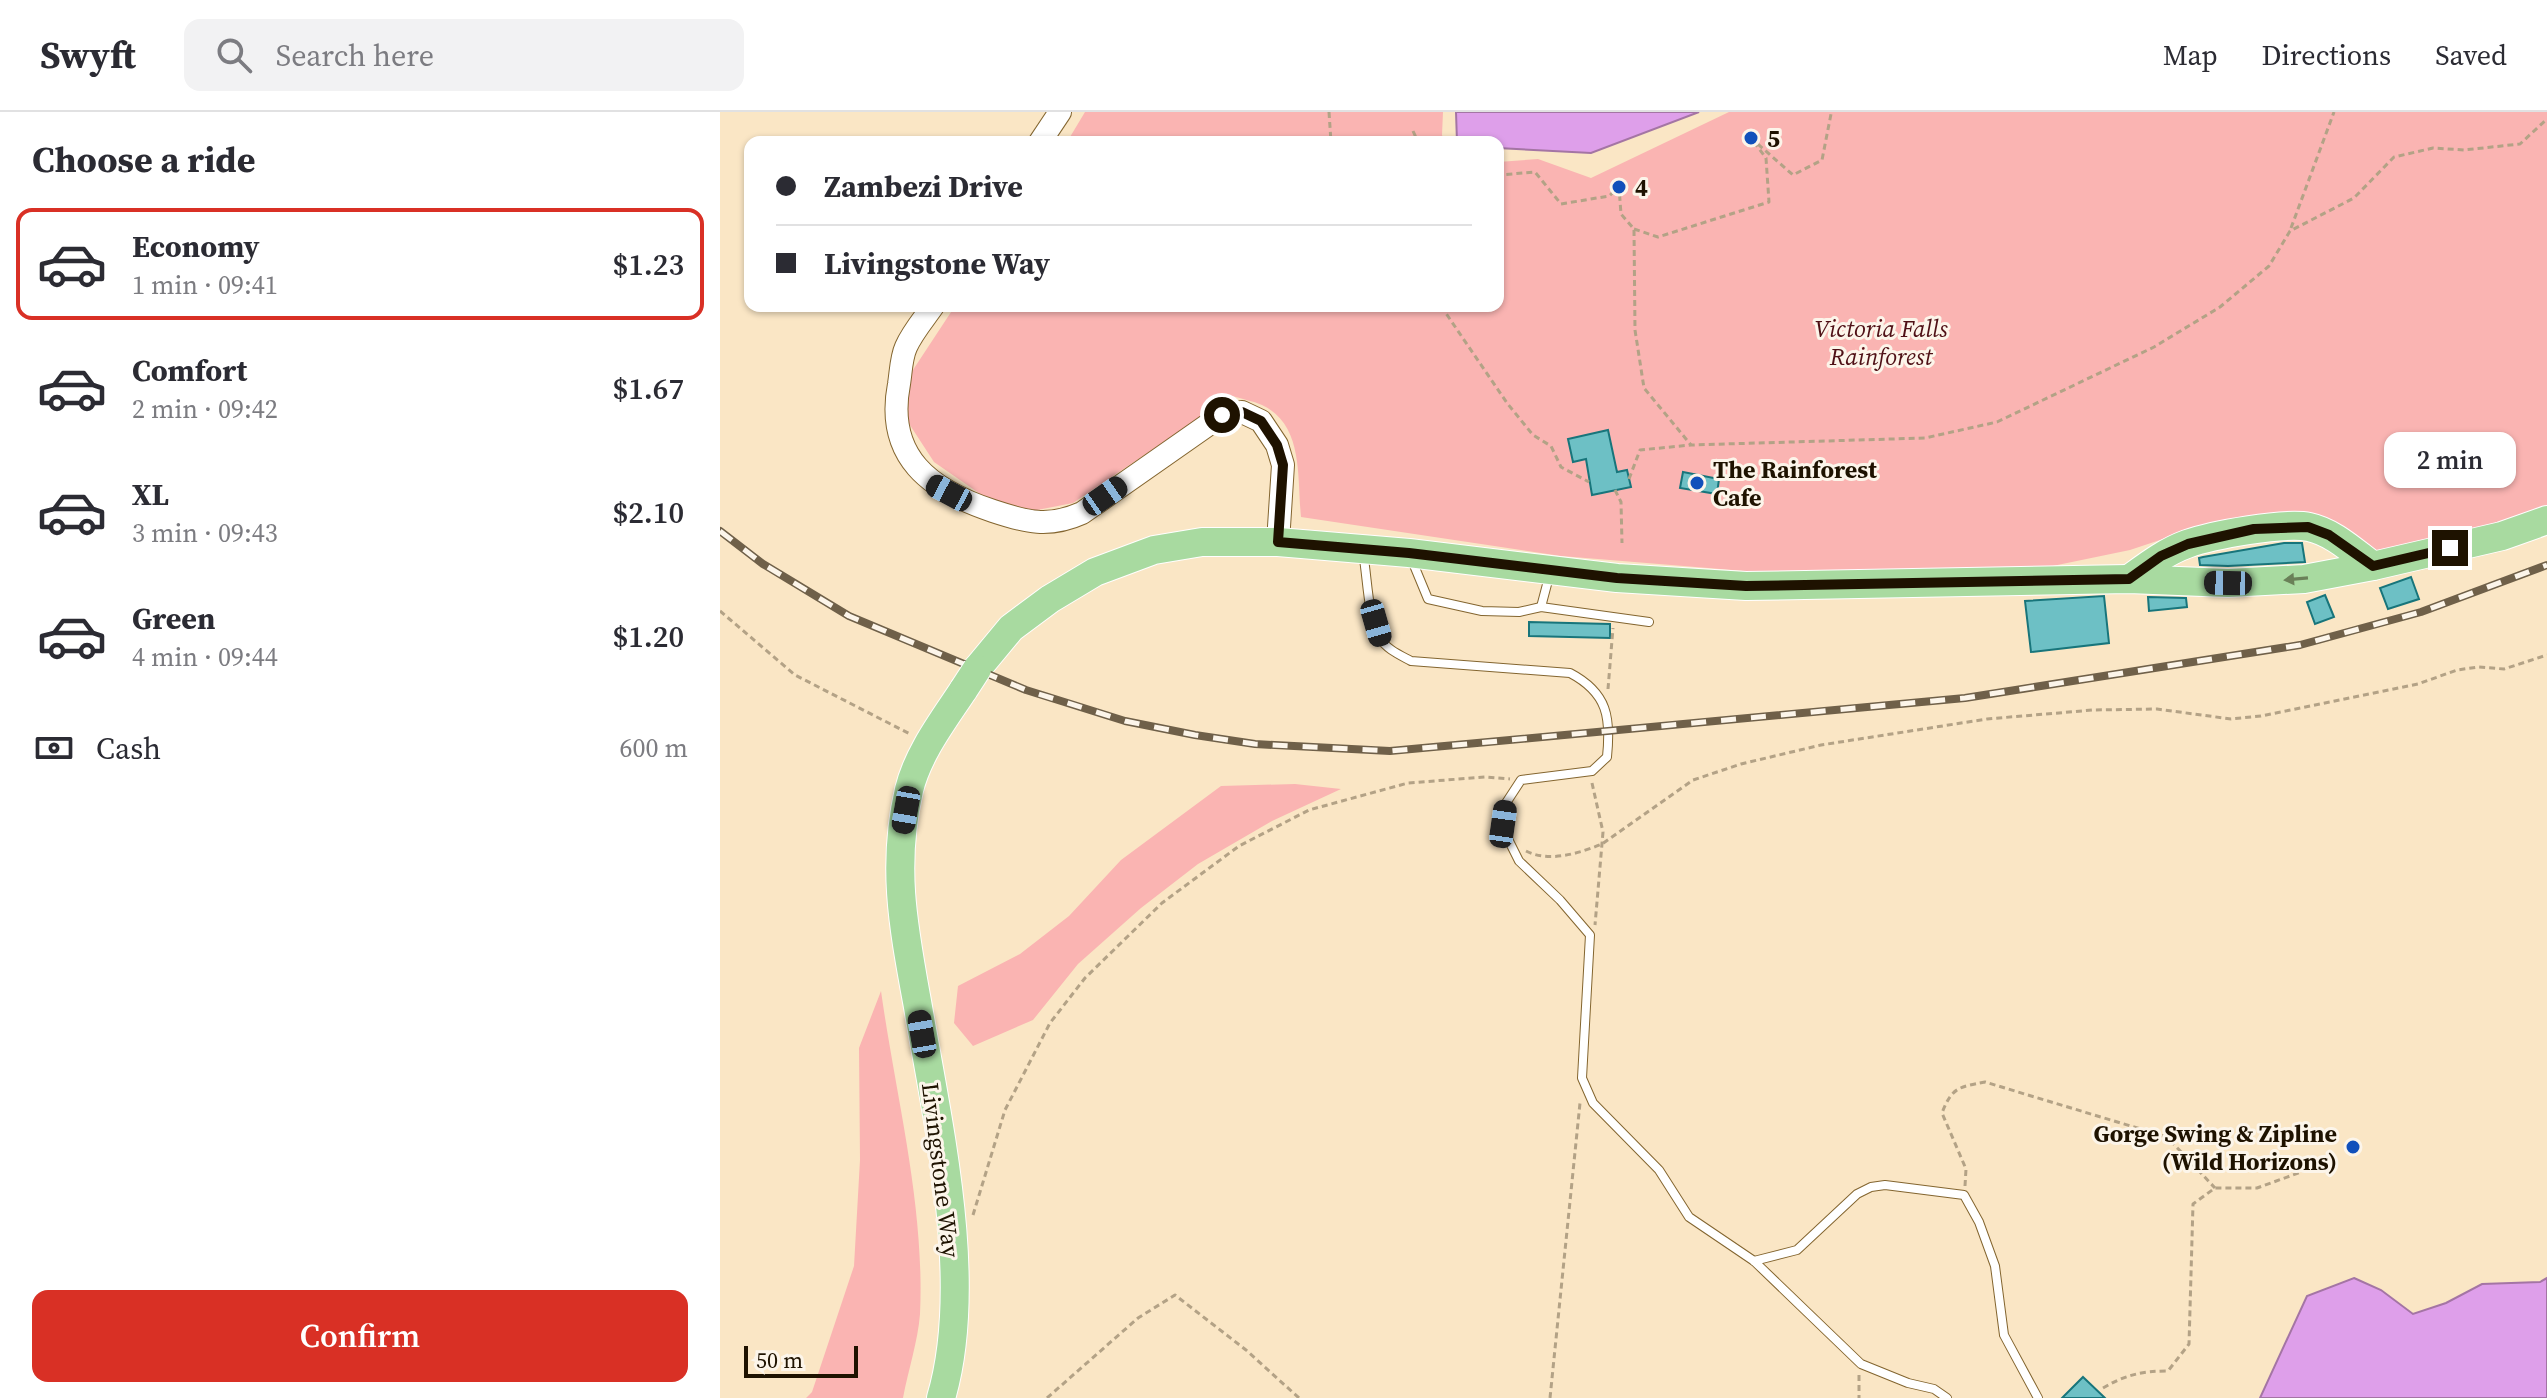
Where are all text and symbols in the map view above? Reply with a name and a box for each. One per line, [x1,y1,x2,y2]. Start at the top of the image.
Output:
search box [184,19,744,91]
text: Swyft [40,29,136,81]
icon: search [212,33,256,77]
text: Search here [276,35,434,76]
text: Map [2163,36,2218,74]
text: Directions [2262,36,2391,74]
text: Saved [2435,36,2507,74]
place label: 5 [1767,122,1780,155]
marker: 5 [1742,129,1760,147]
text: Choose a ride [32,135,255,184]
text: Zambezi Drive [824,166,1023,207]
place label: 4 [1635,171,1648,204]
marker: 4 [1610,178,1628,196]
text: Economy [132,226,260,267]
icon: car [36,228,108,300]
text: Livingstone Way [824,243,1050,284]
text: $1.23 [613,244,684,285]
text: 1 min · 09:41 [132,267,278,303]
park label: Victoria Falls Rainforest [1814,312,1948,373]
text: Comfort [132,350,247,391]
icon: car [36,352,108,424]
text: $1.67 [613,368,684,409]
text: 2 min · 09:42 [132,391,278,427]
route start [1204,397,1240,433]
callout: 2 min [2384,432,2516,488]
text: 2 min [2417,442,2483,478]
place label: The Rainforest Cafe [1713,453,1877,514]
car [922,471,976,515]
car [1078,472,1132,520]
text: XL [132,474,169,515]
marker: The Rainforest Cafe [1688,474,1706,492]
icon: car [36,476,108,548]
text: $2.10 [613,492,684,533]
text: 3 min · 09:43 [132,515,278,551]
route end [2432,530,2468,566]
car [2204,571,2252,595]
one-way arrow [2283,573,2308,586]
car [1358,597,1394,649]
text: Green [132,598,215,639]
icon: car [36,600,108,672]
text: $1.20 [613,616,684,657]
text: 4 min · 09:44 [132,639,278,675]
icon: cash [32,726,76,770]
text: Cash [96,728,161,769]
text: 600 m [620,730,688,766]
car [890,784,922,836]
car [1488,799,1518,849]
car [906,1008,938,1060]
street label: Livingstone Way [914,1081,968,1260]
place label: Gorge Swing & Zipline (Wild Horizons) [2094,1117,2337,1178]
marker: Gorge Swing & Zipline (Wild Horizons) [2344,1138,2362,1156]
button: Confirm [32,1290,688,1382]
scale bar [744,1342,858,1378]
text: 50 m [756,1345,803,1375]

